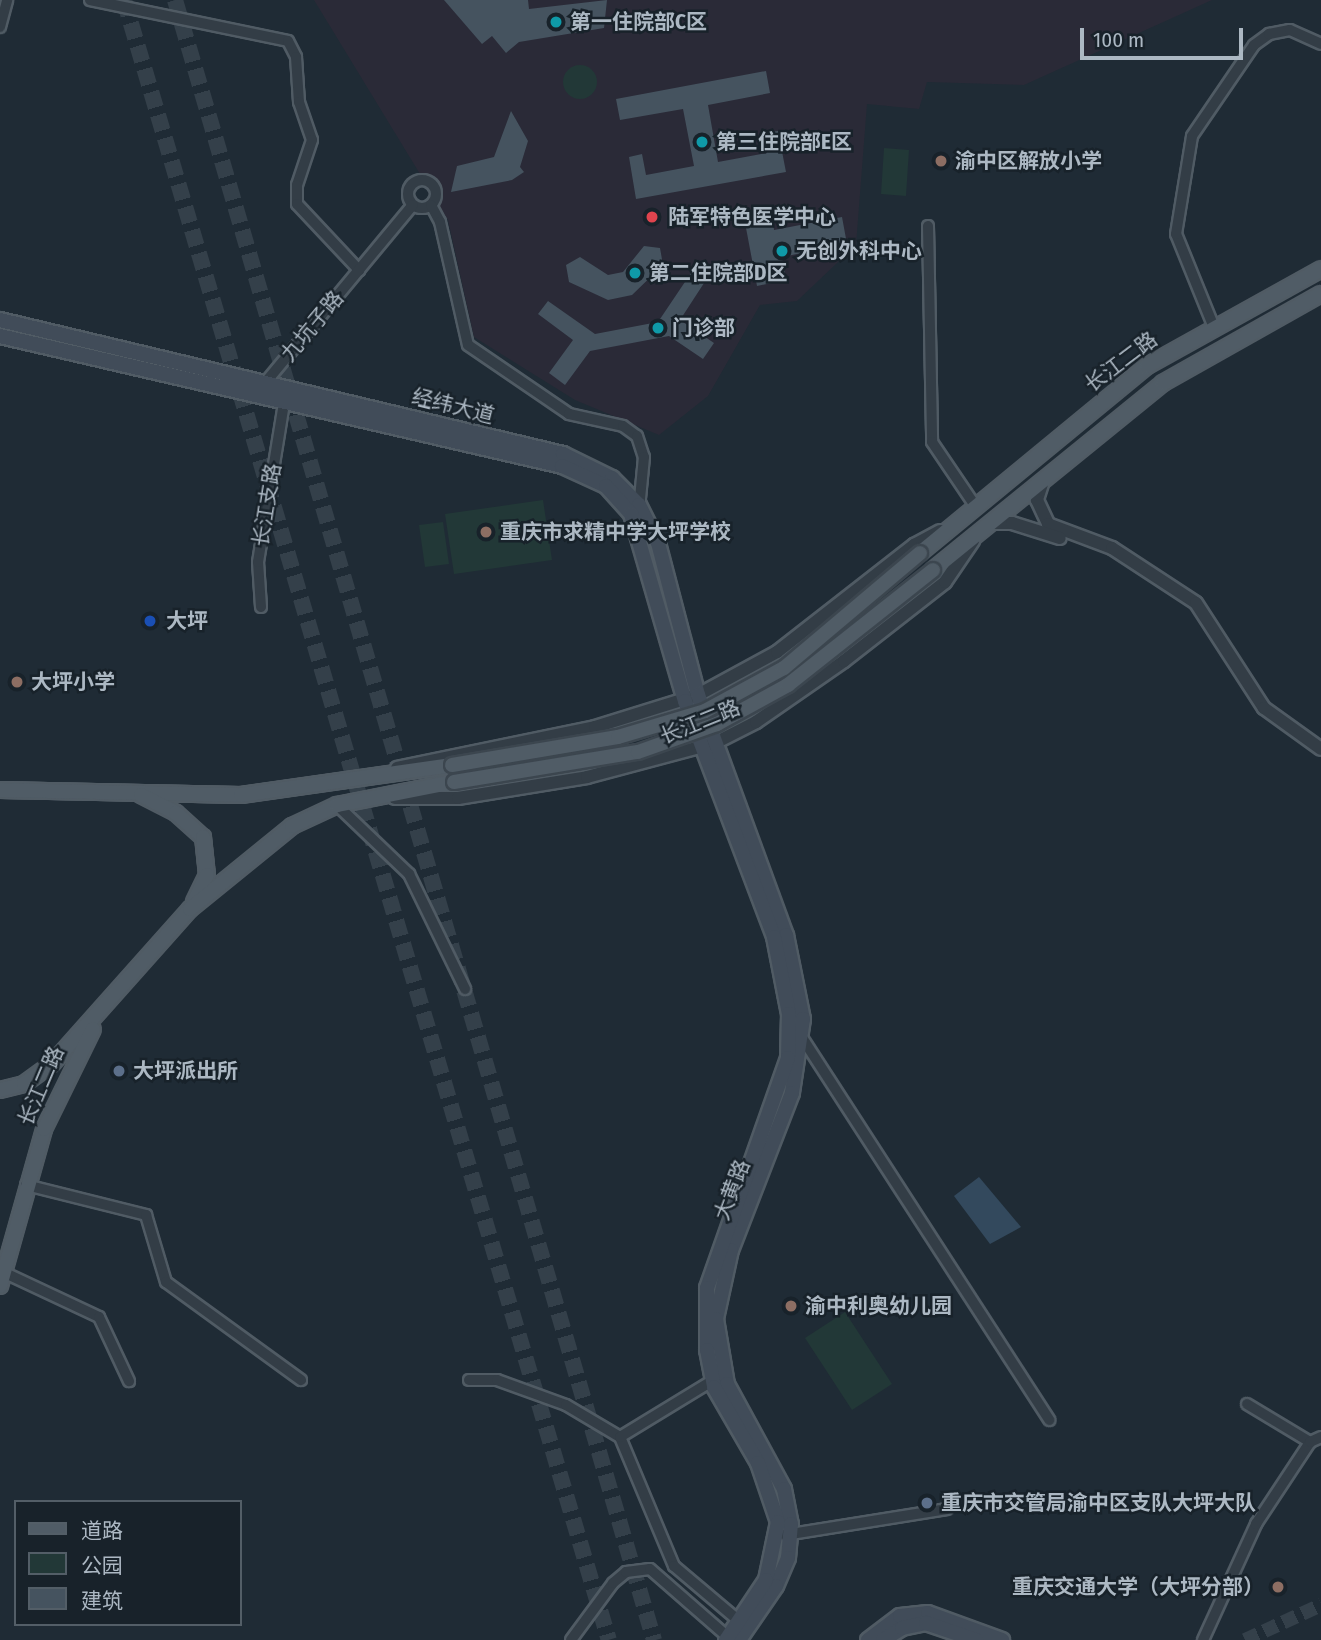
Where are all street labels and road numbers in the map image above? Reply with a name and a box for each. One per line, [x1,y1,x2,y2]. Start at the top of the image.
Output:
street label: 九坑子路 [275,286,349,366]
street label: 长江二路 [1080,327,1162,397]
street label: 经纬大道 [409,384,497,428]
street label: 长江支路 [248,462,286,548]
street label: 长江二路 [656,695,744,749]
street label: 长江二路 [13,1042,69,1130]
street label: 大黄路 [709,1156,755,1224]

